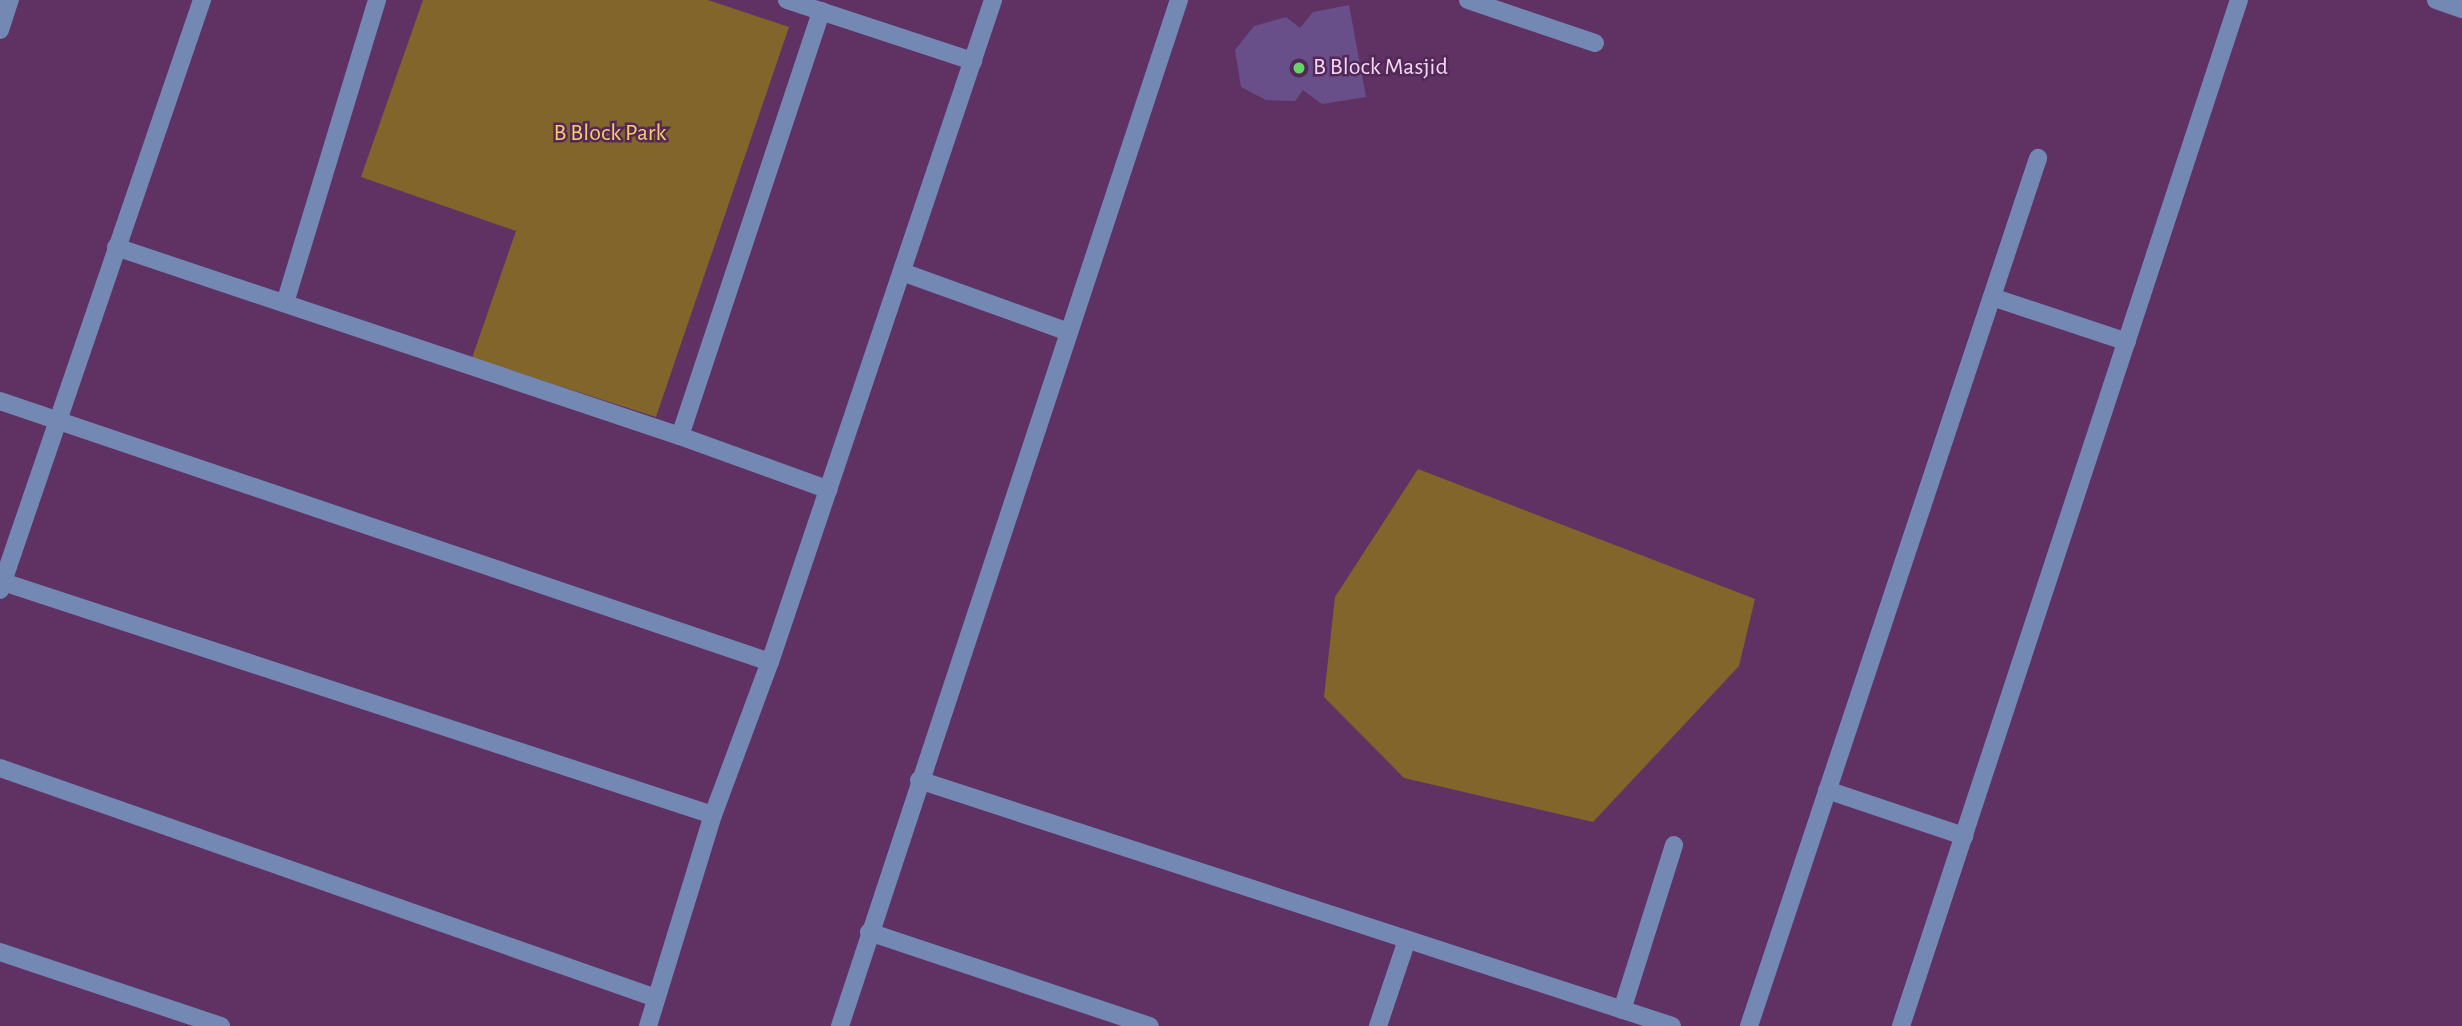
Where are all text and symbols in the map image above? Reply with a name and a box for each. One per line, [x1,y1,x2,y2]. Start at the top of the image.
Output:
place label: B Block Masjid [1313,54,1448,82]
marker: B Block Masjid [1291,60,1307,76]
park label: B Block Park [553,120,667,148]

